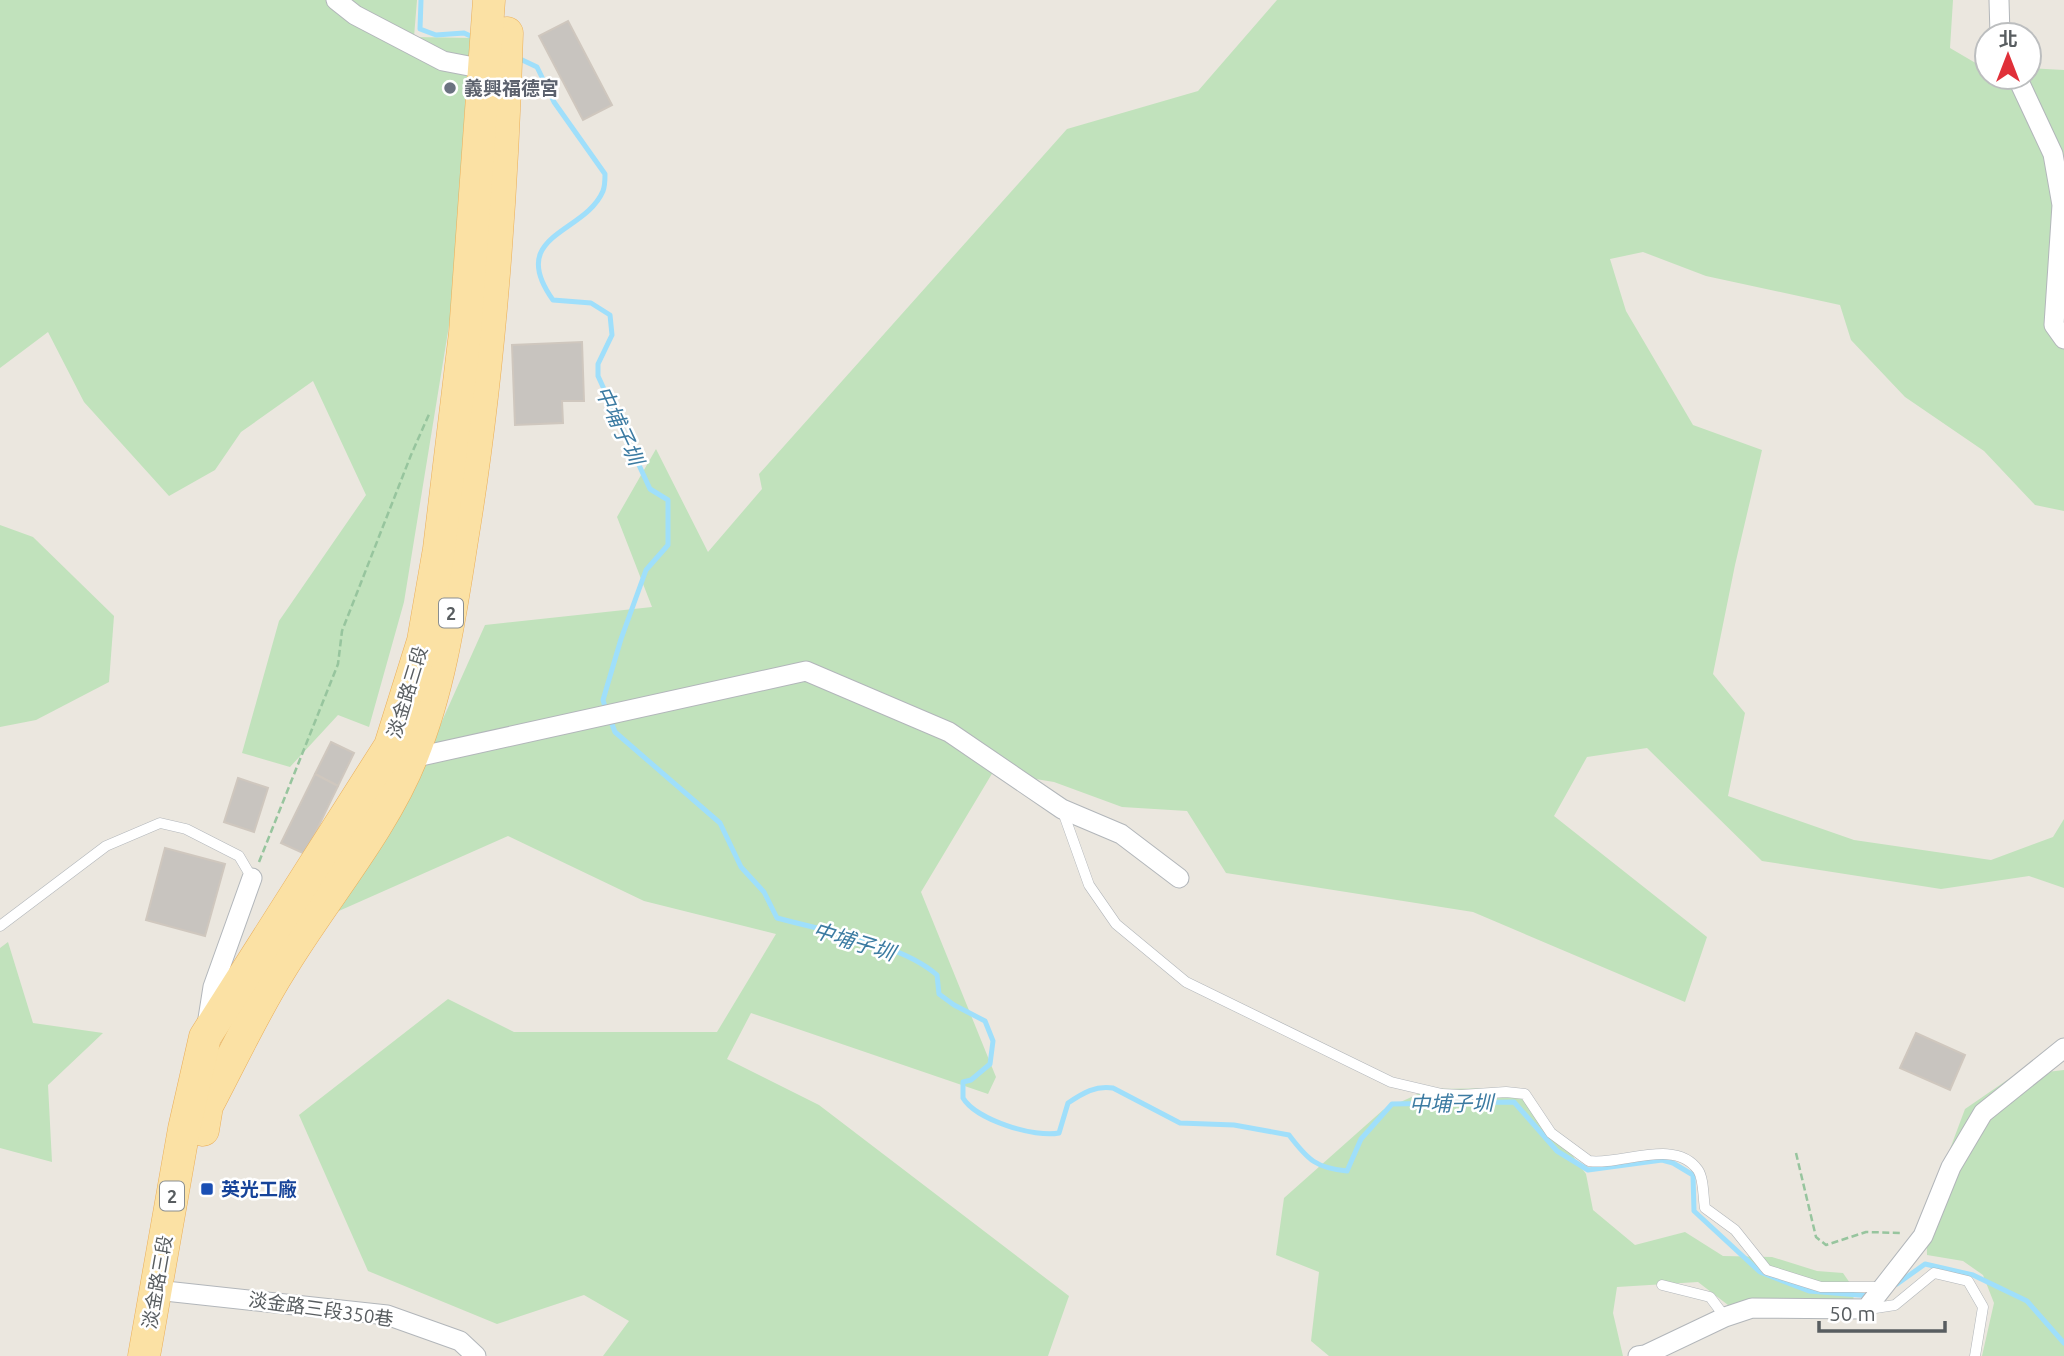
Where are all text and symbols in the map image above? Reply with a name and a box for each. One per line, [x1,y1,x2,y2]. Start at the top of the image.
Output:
north arrow [1973,21,2043,91]
text: 北 [1998,28,2018,50]
place label: 義興福德宮 [464,77,559,99]
marker: 義興福德宮 [442,80,458,96]
water label: 中埔子圳 [591,382,650,471]
road number: 2 [439,598,463,628]
street label: 淡金路三段 [383,643,431,741]
water label: 中埔子圳 [810,917,901,966]
water label: 中埔子圳 [1409,1090,1496,1116]
place label: 英光工廠 [221,1178,297,1200]
marker: 英光工廠 [199,1181,215,1197]
road number: 2 [160,1182,184,1210]
street label: 淡金路三段 [138,1233,176,1331]
street label: 淡金路三段350巷 [247,1288,395,1330]
scale bar [1819,1290,1945,1334]
text: 50 m [1829,1301,1876,1325]

